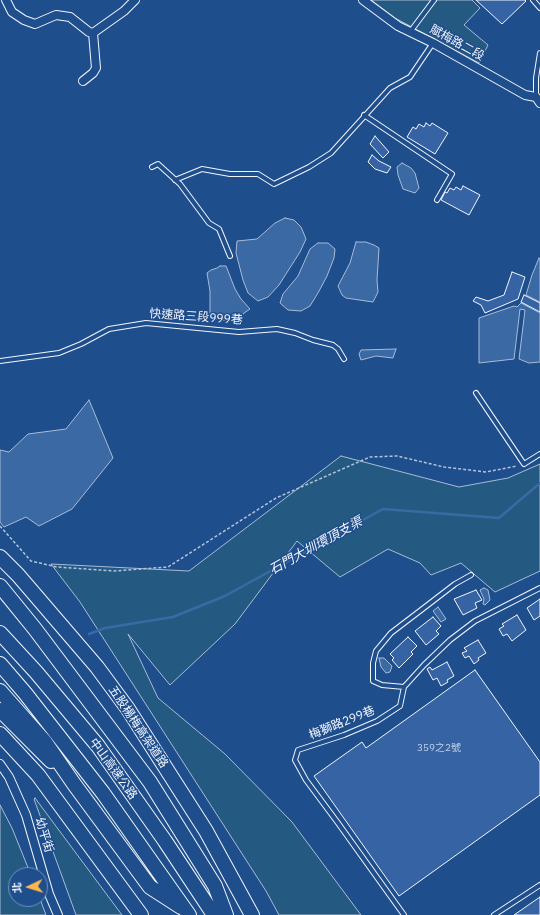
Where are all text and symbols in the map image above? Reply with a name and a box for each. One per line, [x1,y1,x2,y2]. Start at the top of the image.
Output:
street label: 賦梅路二段 [427,22,487,64]
street label: 快速路三段999巷 [149,307,243,327]
water label: 石門大圳環頂支渠 [267,514,365,578]
street label: 五股楊梅高架道路 [105,683,171,771]
street label: 梅獅路299巷 [307,703,377,743]
street label: 中山高速公路 [86,736,140,802]
house number: 359之2號 [417,742,461,754]
street label: 幼平街 [32,816,56,854]
north arrow [8,867,48,907]
text: 北 [10,882,24,894]

